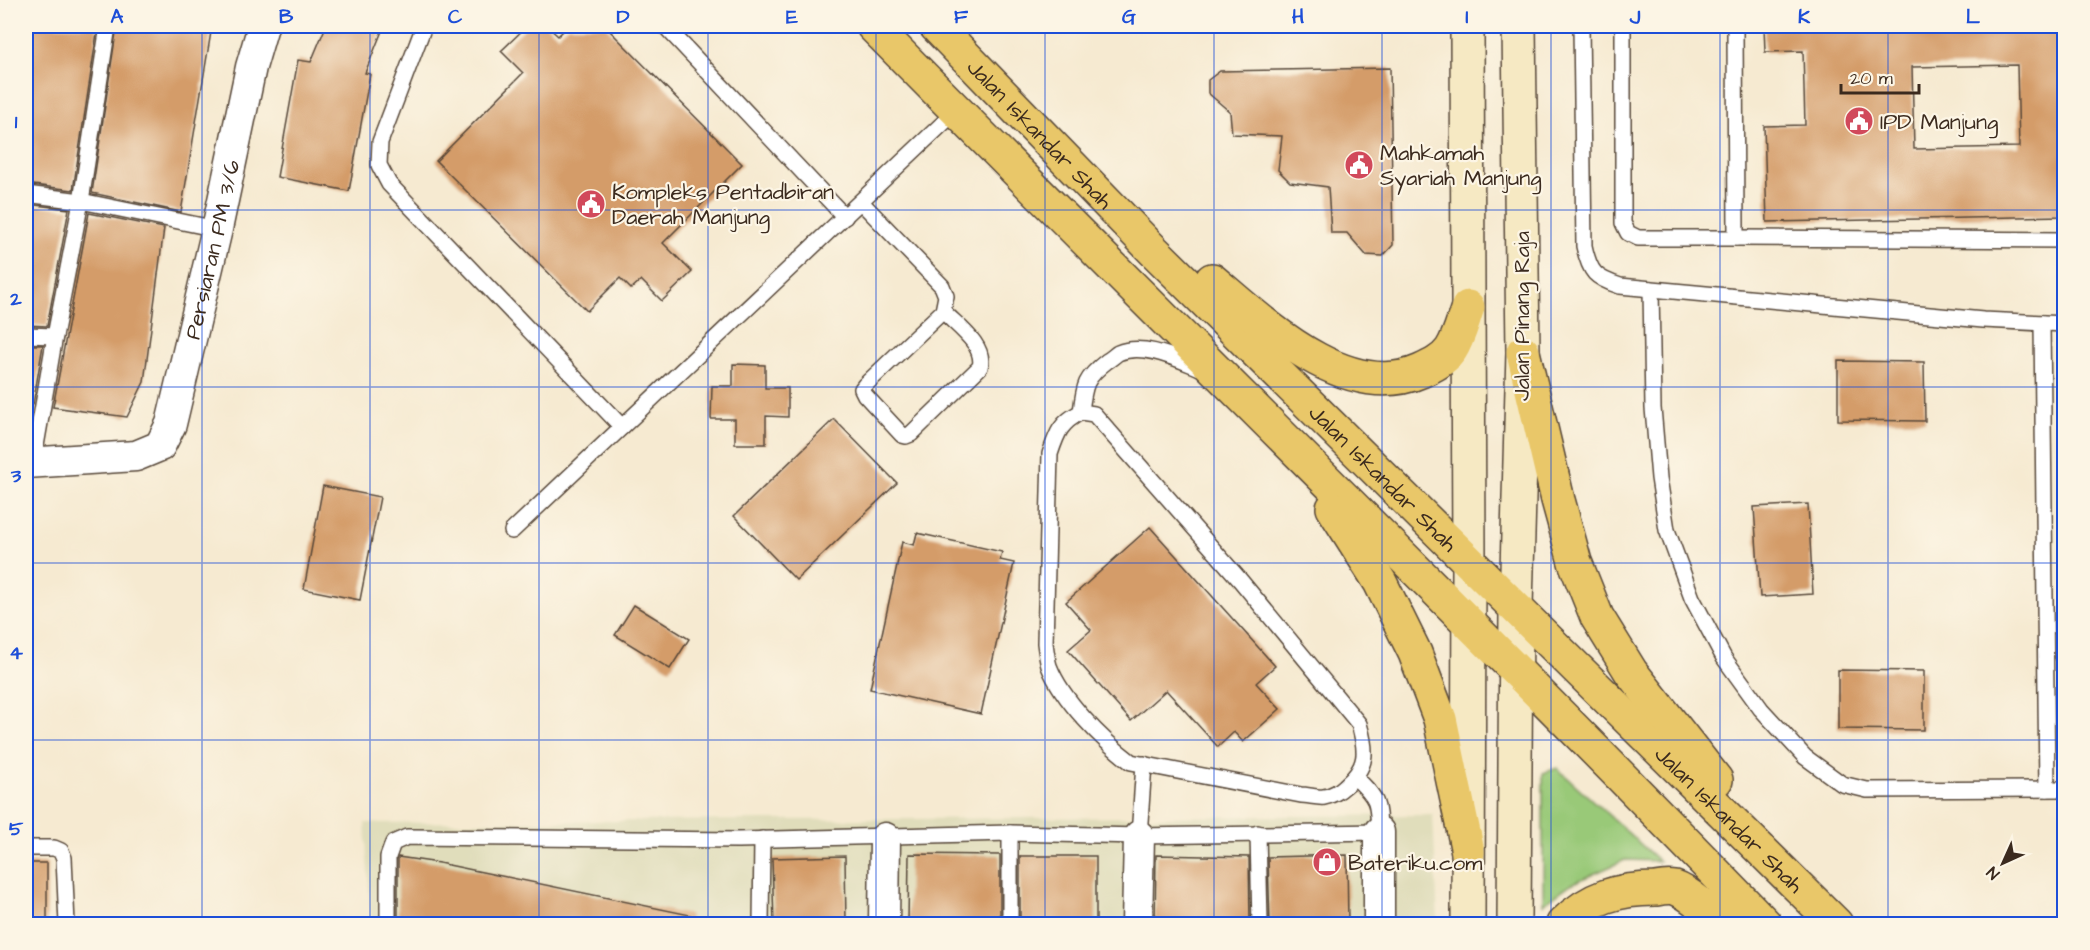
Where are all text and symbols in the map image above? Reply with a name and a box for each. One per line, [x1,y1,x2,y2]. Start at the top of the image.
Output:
text: A [111,3,124,31]
text: B [279,3,294,31]
text: C [448,3,463,31]
text: D [617,3,630,31]
text: E [786,3,798,31]
text: F [954,3,969,31]
text: G [1122,3,1136,31]
text: H [1292,3,1304,31]
text: I [1465,3,1469,31]
text: J [1629,3,1641,31]
text: K [1798,3,1811,31]
text: L [1966,3,1980,31]
street label: Jalan Iskandar Shah [959,53,1119,217]
scale bar [1841,57,1919,95]
text: 20 m [1850,66,1893,91]
public building icon: IPD Manjung [1843,105,1875,137]
place label: IPD Manjung [1880,107,1998,139]
text: 1 [15,108,18,136]
place label: Mahkamah Syariah Manjung [1380,138,1542,195]
public building icon: Mahkamah Syariah Manjung [1343,149,1375,181]
street label: Persiaran PM 3/6 [178,157,248,343]
place label: Kompleks Pentadbiran Daerah Manjung [612,177,834,234]
public building icon: Kompleks Pentadbiran Daerah Manjung [575,188,607,220]
street label: Jalan Pinang Raja [1507,231,1539,401]
text: 2 [9,285,22,313]
street label: Jalan Iskandar Shah [1301,398,1464,559]
text: 3 [10,462,22,490]
text: 4 [9,639,23,667]
street label: Jalan Iskandar Shah [1647,740,1810,901]
text: 5 [9,815,24,843]
north arrow [1973,833,2033,893]
shop icon: Bateriku.com [1311,846,1343,878]
place label: Bateriku.com [1348,848,1482,879]
text: N [1982,862,2004,884]

